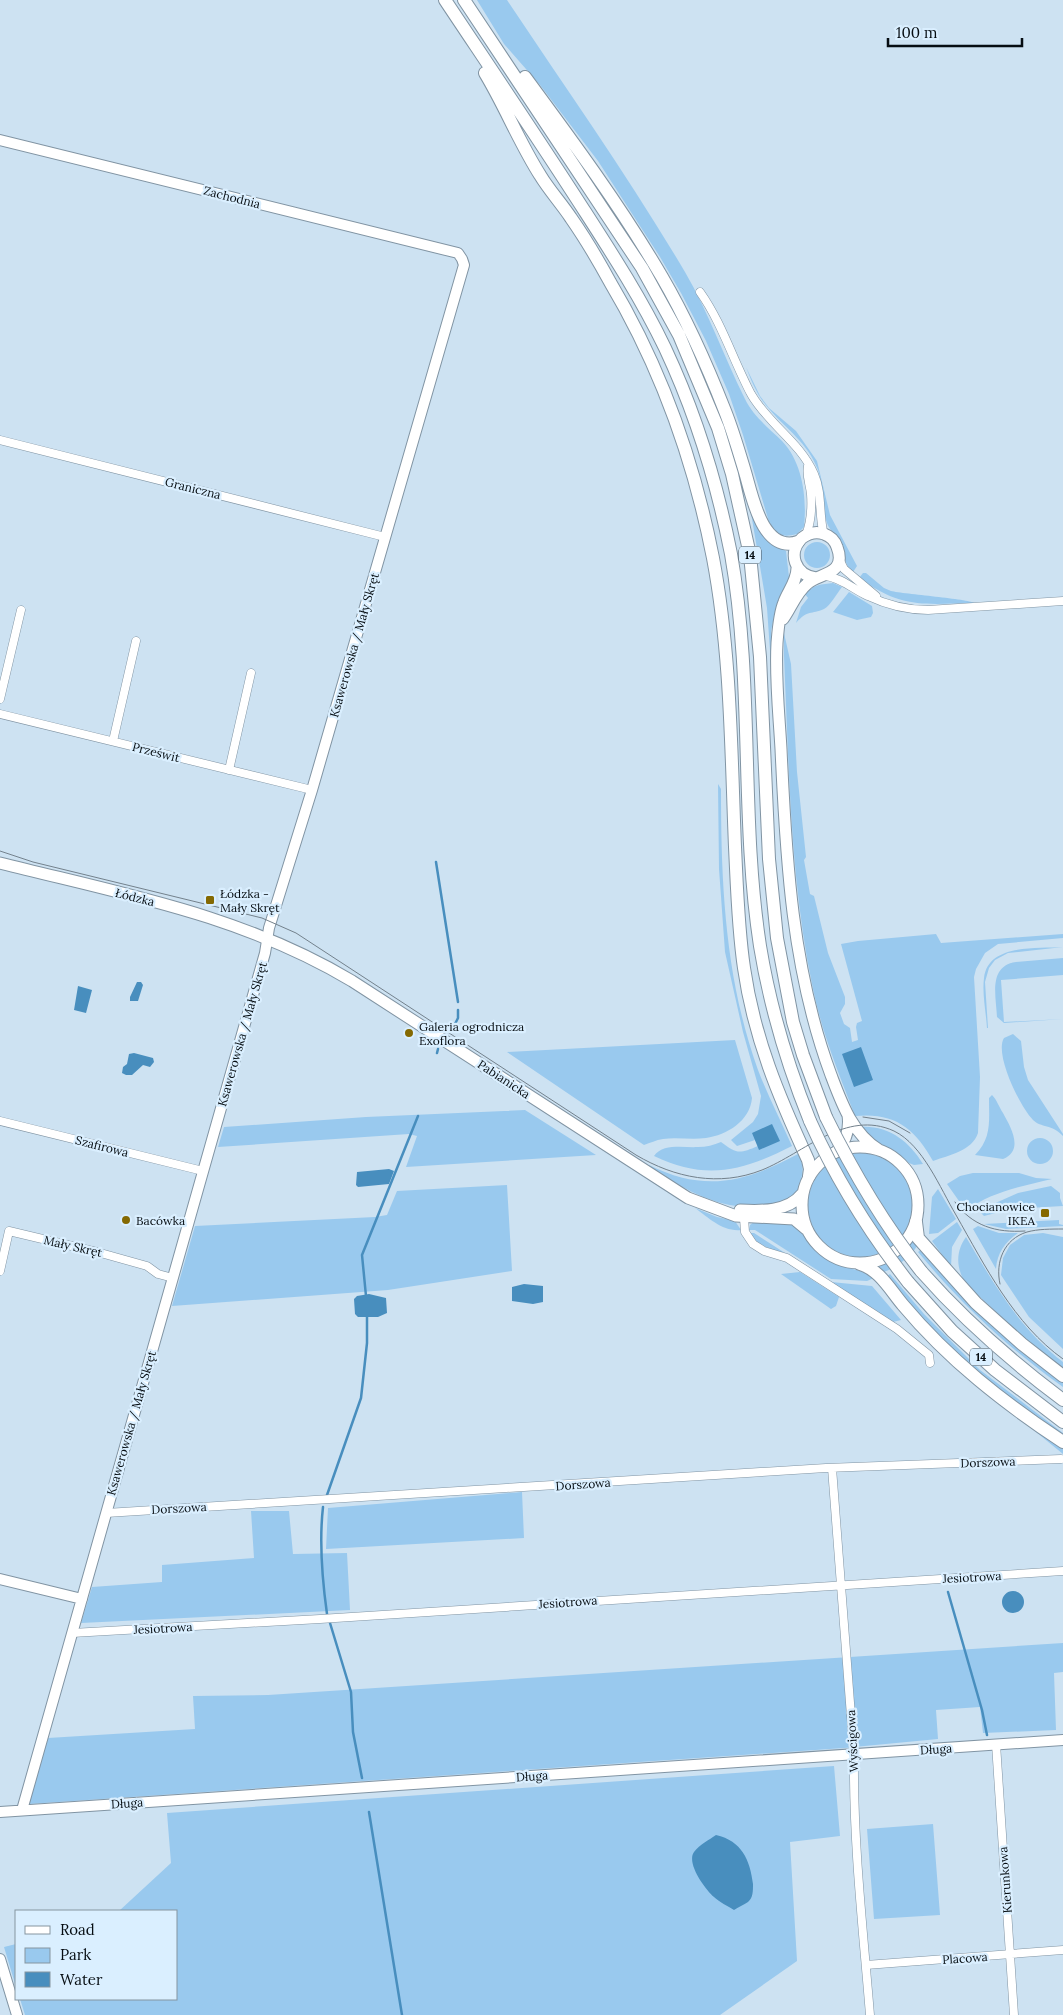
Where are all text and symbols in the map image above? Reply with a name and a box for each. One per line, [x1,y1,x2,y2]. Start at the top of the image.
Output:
scale bar [888,15,1022,47]
text: 100 m [896,23,937,42]
street label: Zachodnia [202,183,262,211]
street label: Graniczna [164,474,222,502]
road number: 14 [739,546,761,564]
street label: Ksawerowska / Mały Skręt [326,571,383,719]
street label: Prześwit [131,739,182,765]
street label: Łódzka [114,885,156,909]
place label: Łódzka - Mały Skręt [220,886,280,915]
marker: Łódzka - Mały Skręt [204,894,216,906]
street label: Ksawerowska / Mały Skręt [214,960,271,1108]
place label: Galeria ogrodnicza Exoflora [419,1019,524,1048]
marker: Galeria ogrodnicza Exoflora [403,1027,415,1039]
street label: Pabianicka [475,1056,533,1102]
street label: Szafirowa [74,1132,130,1160]
place label: Chocianowice IKEA [956,1199,1035,1228]
marker: Chocianowice IKEA [1039,1207,1051,1219]
place label: Bacówka [136,1213,185,1228]
marker: Bacówka [120,1214,132,1226]
street label: Mały Skręt [42,1232,104,1260]
road number: 14 [970,1348,992,1365]
street label: Ksawerowska / Mały Skręt [103,1349,160,1497]
street label: Dorszowa [960,1454,1016,1470]
street label: Dorszowa [555,1475,611,1493]
street label: Dorszowa [151,1499,207,1517]
street label: Jesiotrowa [941,1568,1002,1586]
street label: Jesiotrowa [537,1592,598,1612]
street label: Jesiotrowa [132,1619,193,1637]
street label: Wyścigowa [843,1709,861,1773]
street label: Długa [919,1740,953,1758]
street label: Długa [515,1767,549,1785]
street label: Długa [110,1794,144,1812]
street label: Kierunkowa [995,1846,1015,1914]
legend [15,1910,178,2000]
text: Road [60,1920,95,1939]
text: Park [60,1945,91,1964]
street label: Placowa [942,1949,988,1967]
text: Water [60,1970,103,1989]

